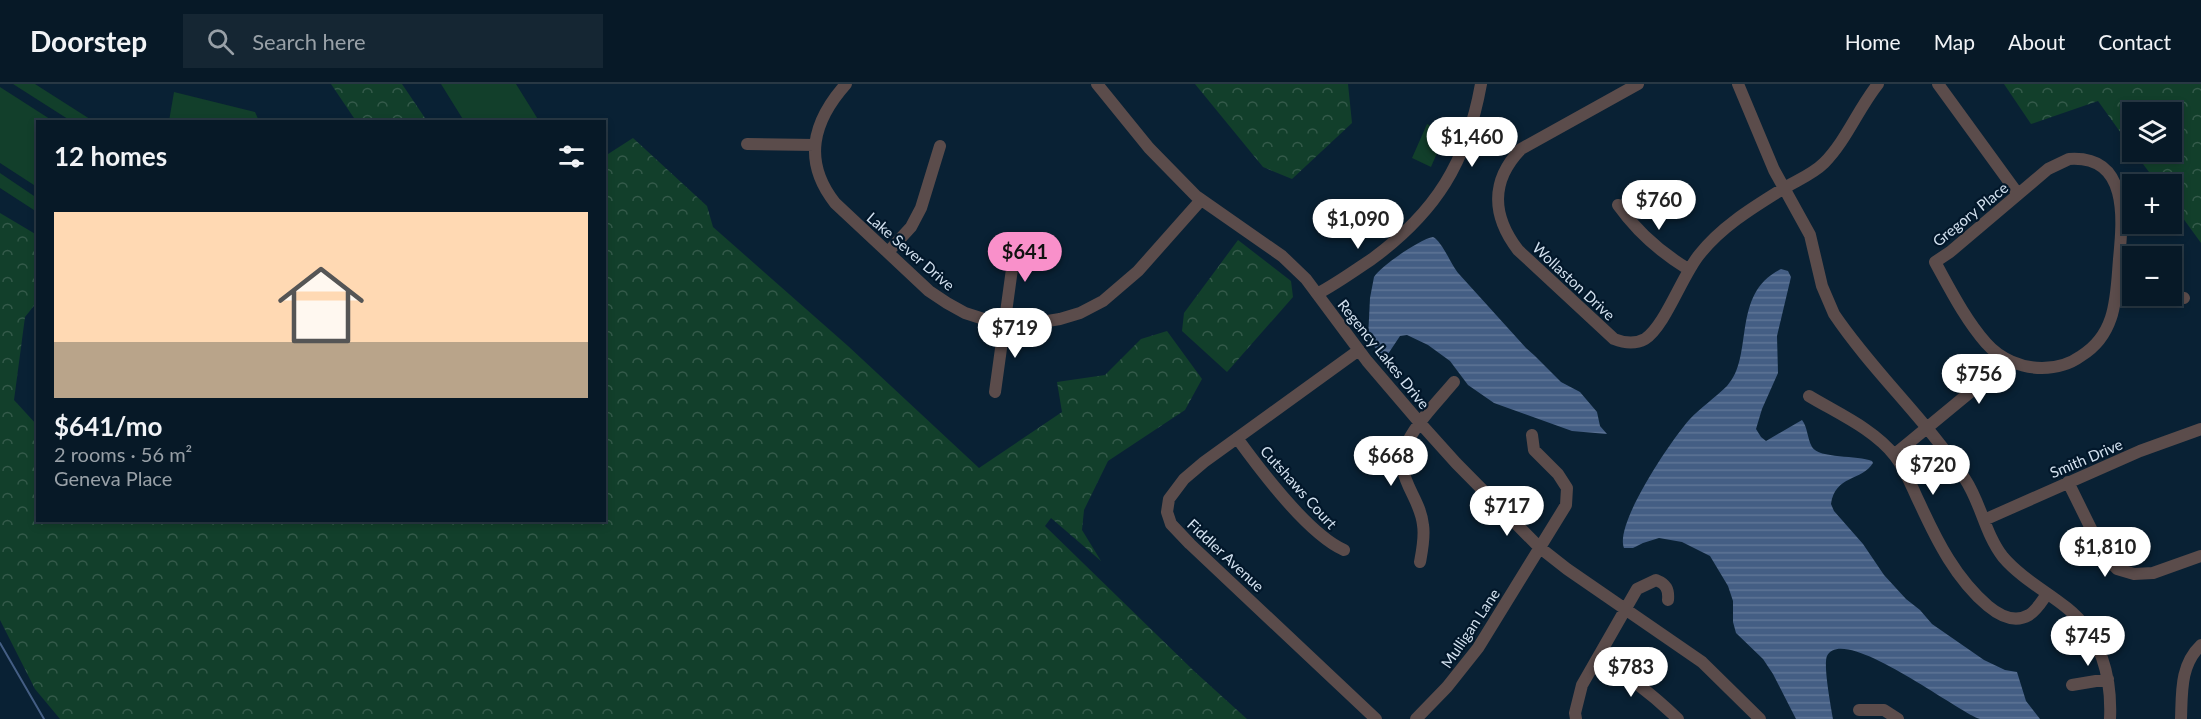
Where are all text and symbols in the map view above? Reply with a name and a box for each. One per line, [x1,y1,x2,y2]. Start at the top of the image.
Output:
search box [183,14,603,68]
text: Doorstep [30,24,147,58]
icon: search [204,25,237,58]
text: Search here [252,28,366,55]
text: Home [1845,29,1901,54]
text: Map [1934,29,1975,54]
text: About [2008,29,2065,54]
text: Contact [2098,29,2171,54]
map controls [2122,102,2182,306]
button: layers [2122,102,2182,162]
pin: $1,460 [1423,117,1521,168]
text: $1,460 [1441,124,1503,148]
text: 12 homes [54,140,167,172]
icon: filters [555,140,588,173]
button: + [2122,174,2182,234]
street label: Gregory Place [1929,178,2011,250]
pin: $760 [1623,180,1695,231]
text: $760 [1636,187,1682,211]
pin: $1,090 [1309,199,1407,250]
text: $1,090 [1327,206,1389,230]
street label: Lake Sever Drive [864,208,959,294]
pin: $641 [989,232,1061,283]
street label: Wollaston Drive [1529,238,1619,324]
text: $641 [1002,239,1048,263]
button: − [2122,246,2182,306]
icon: home [267,251,375,359]
street label: Regency Lakes Drive [1334,296,1434,412]
pin: $719 [979,308,1051,359]
text: $719 [992,315,1038,339]
pin: $756 [1943,354,2015,405]
text: $756 [1956,361,2002,385]
text: $641/mo [54,410,162,442]
street label: Smith Drive [2047,435,2125,481]
pin: $668 [1355,436,1427,487]
text: 2 rooms · 56 m² [54,442,192,466]
street label: Cutshaws Court [1257,442,1341,533]
text: $668 [1368,443,1414,467]
pin: $720 [1897,445,1969,496]
text: $720 [1910,452,1956,476]
text: Geneva Place [54,466,172,490]
pin: $717 [1471,486,1543,537]
text: $717 [1484,493,1530,517]
street label: Fiddler Avenue [1184,515,1268,595]
pin: $1,810 [2056,527,2154,578]
text: $1,810 [2074,534,2136,558]
street label: Mulligan Lane [1437,585,1503,671]
pin: $745 [2052,616,2124,667]
text: $745 [2065,623,2111,647]
pin: $783 [1595,647,1667,698]
text: $783 [1608,654,1654,678]

